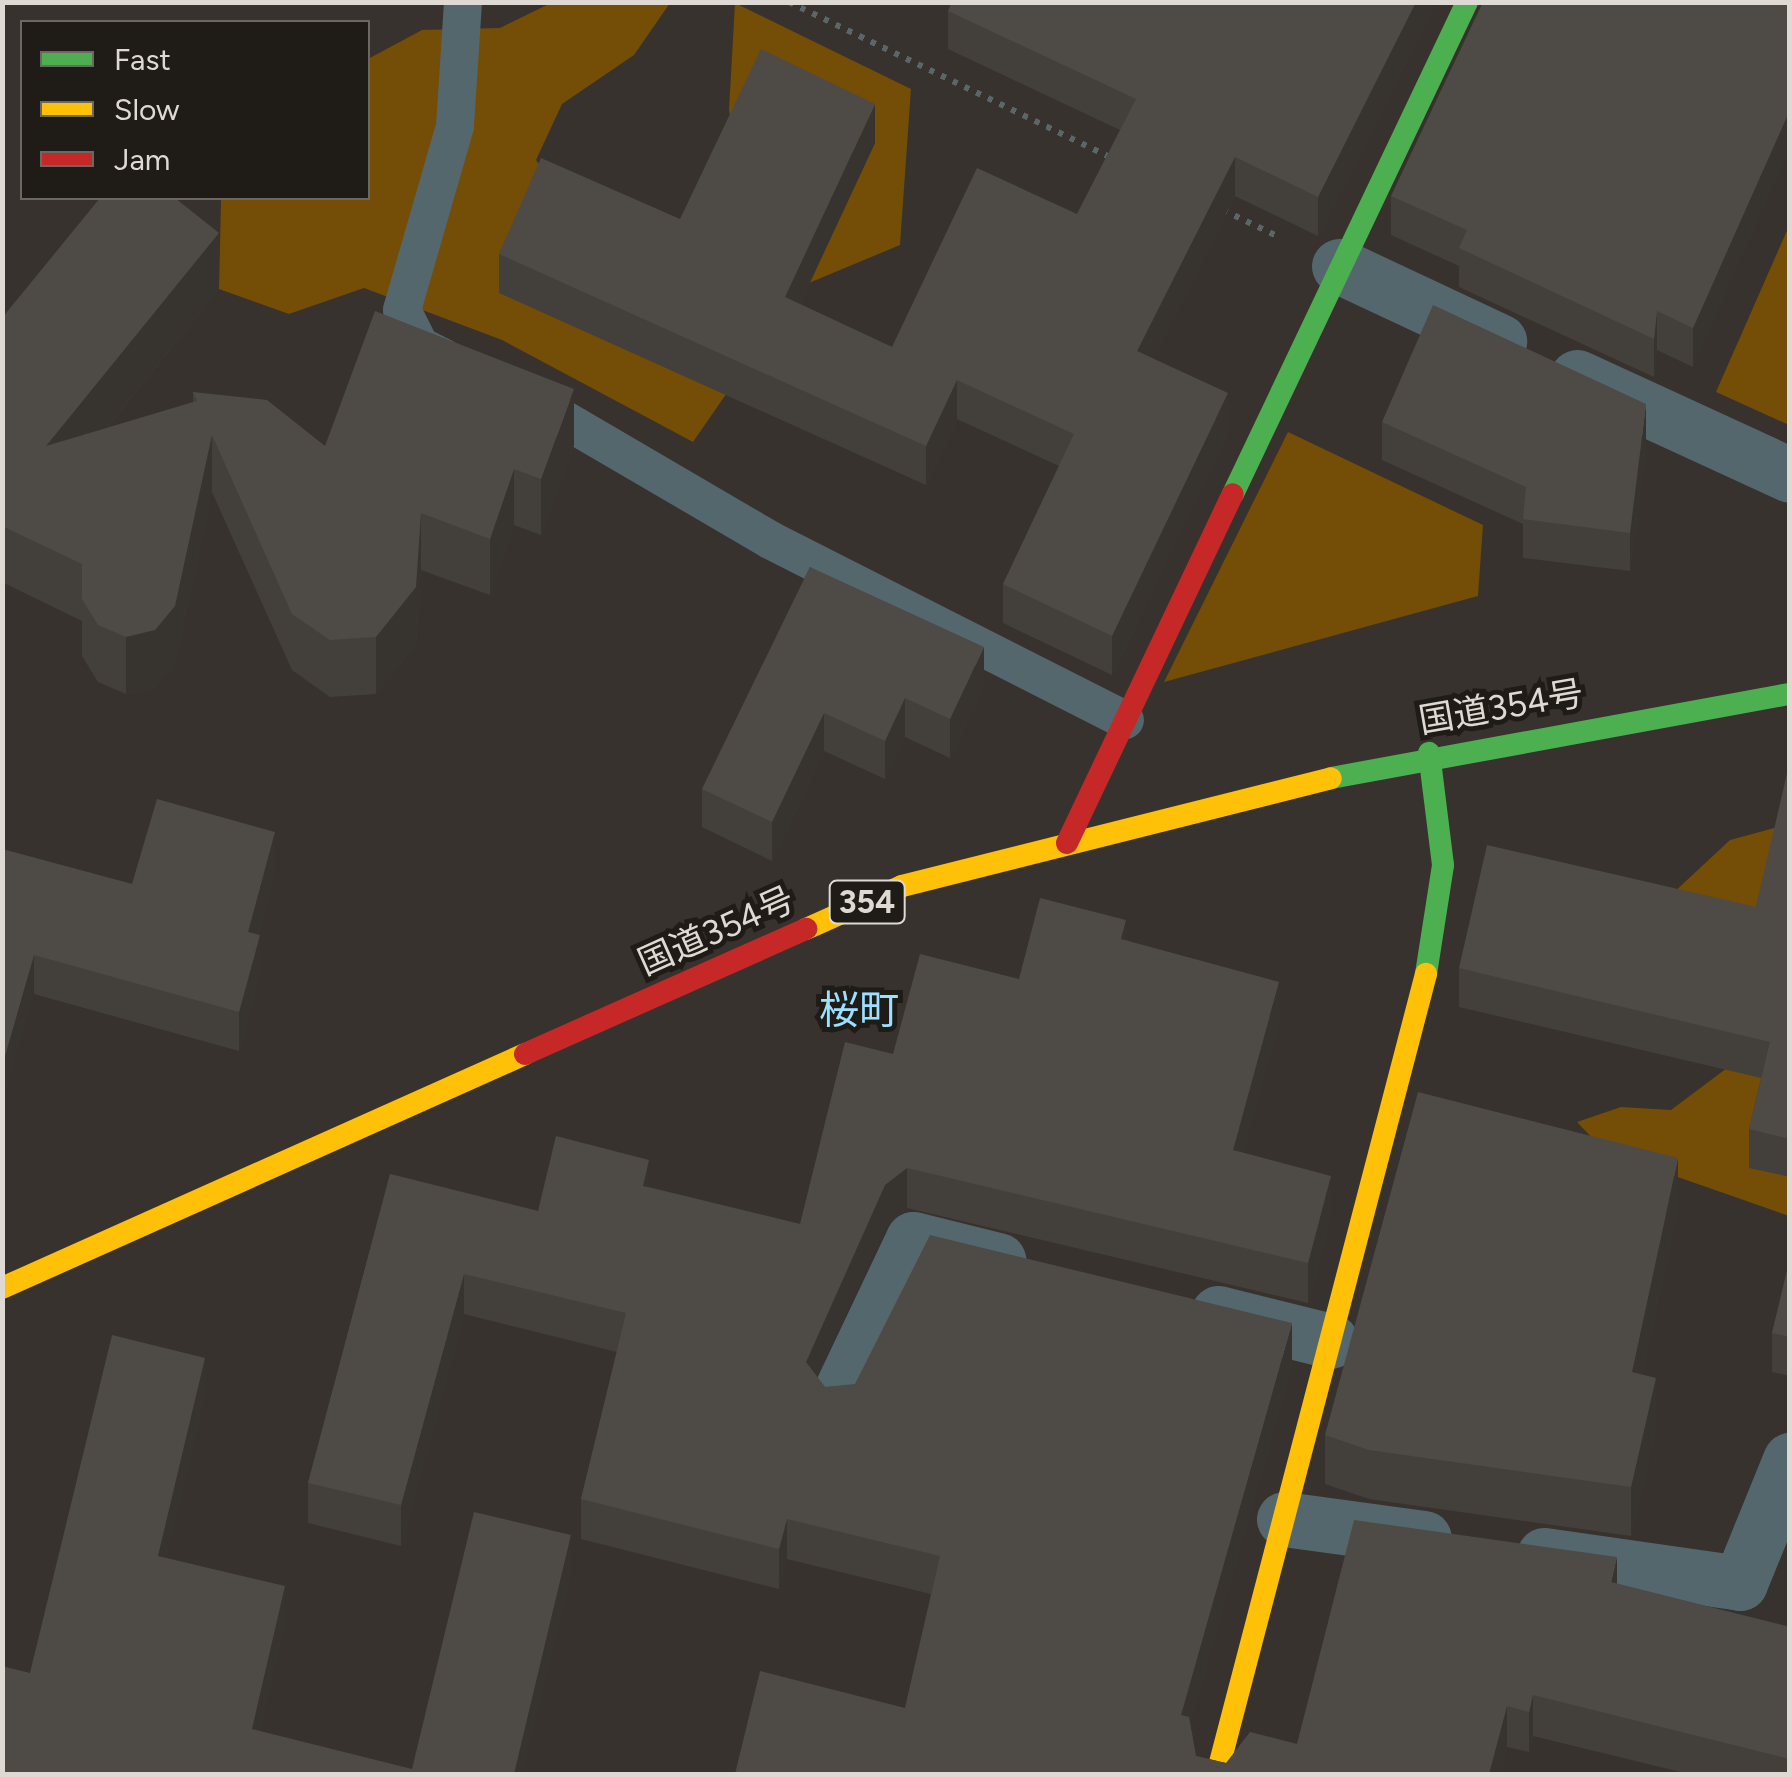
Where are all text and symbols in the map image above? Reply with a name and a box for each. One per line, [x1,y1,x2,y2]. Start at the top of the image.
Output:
legend [20,20,370,200]
text: Fast [114,41,171,78]
text: Slow [114,91,180,128]
text: Jam [114,141,170,178]
street label: 国道354号 [1416,672,1586,742]
road number: 354 [827,875,907,929]
street label: 国道354号 [632,878,800,984]
district label: 桜町 [819,986,899,1034]

